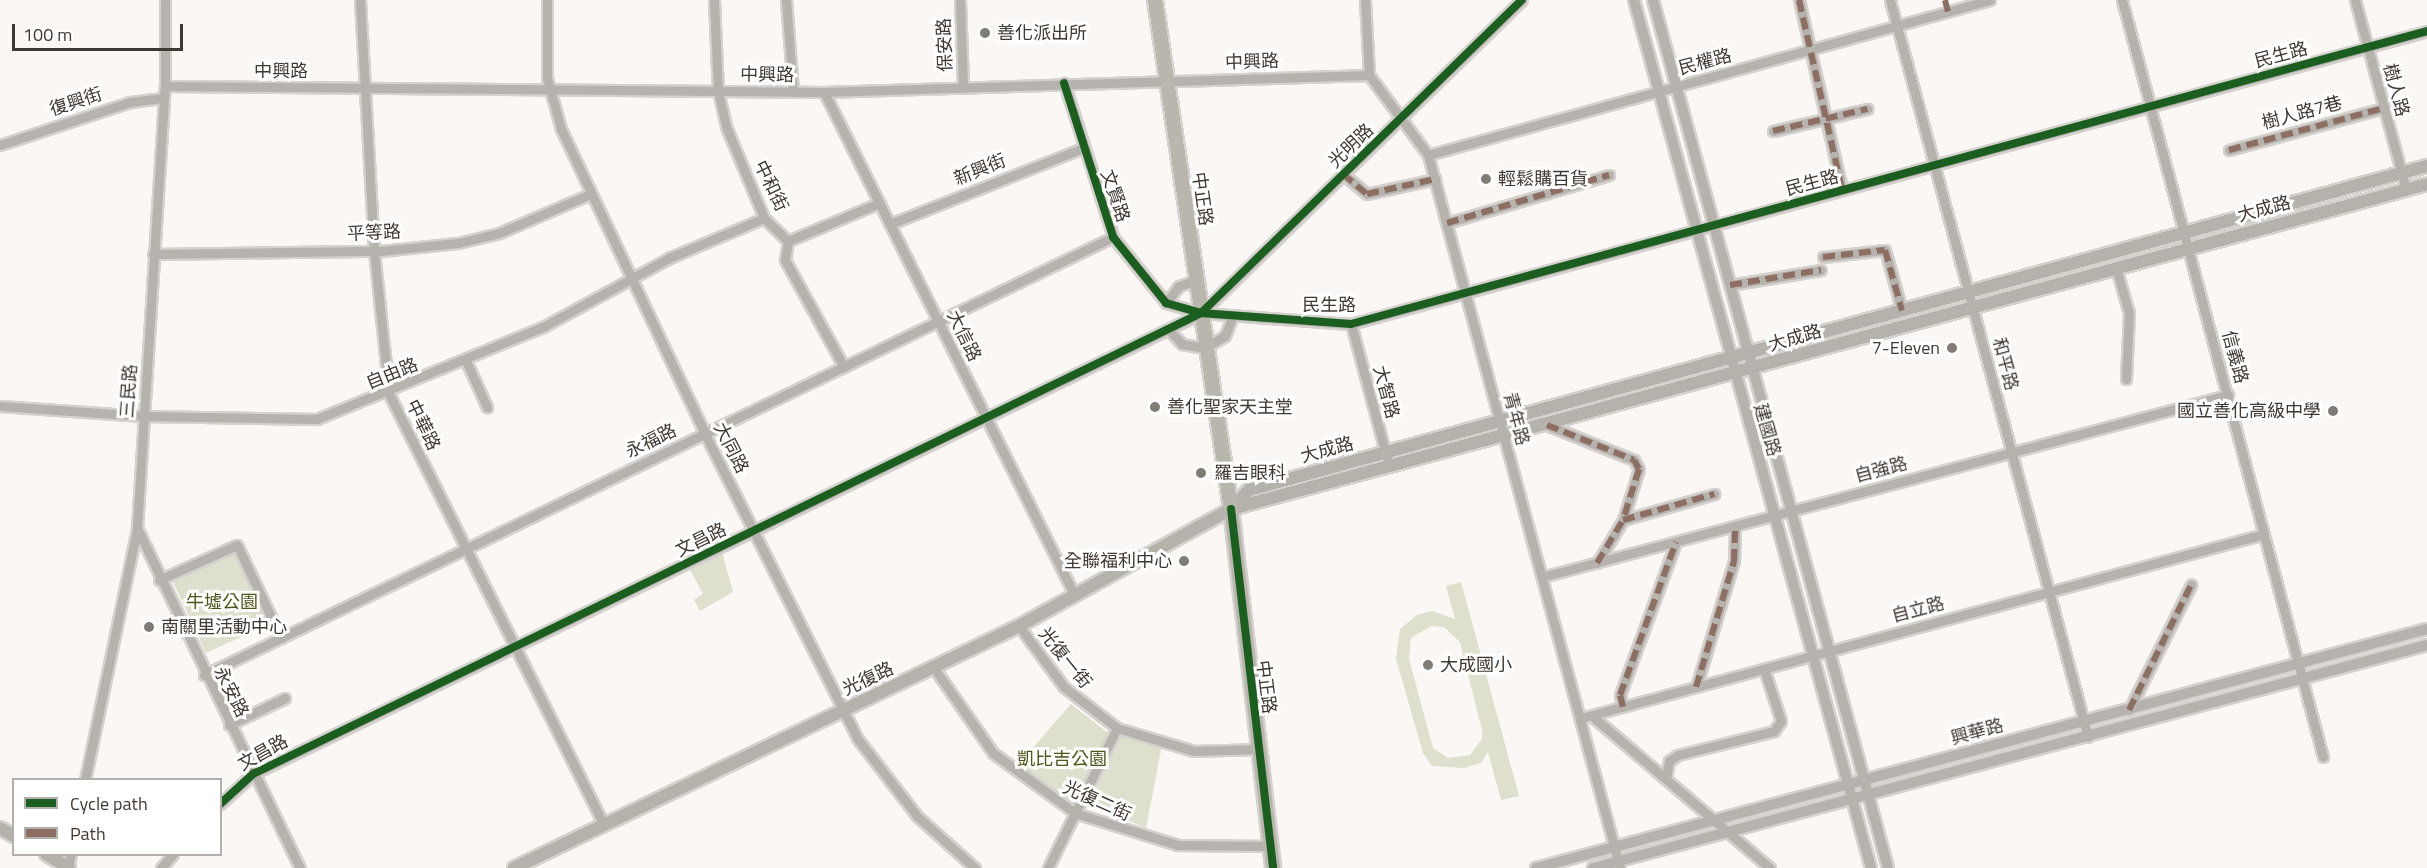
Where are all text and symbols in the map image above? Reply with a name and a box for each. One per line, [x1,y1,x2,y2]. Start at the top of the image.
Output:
scale bar [15,12,186,50]
street label: 保安路 [933,18,957,72]
text: 100 m [23,21,72,48]
place label: 善化派出所 [997,22,1087,44]
marker: 善化派出所 [978,26,992,40]
street label: 民生路 [2252,38,2310,72]
street label: 民權路 [1676,45,1734,79]
street label: 中興路 [1225,50,1279,74]
street label: 中興路 [254,60,308,82]
street label: 樹人路 [2379,61,2413,119]
street label: 中興路 [740,64,794,86]
street label: 復興街 [47,83,105,121]
street label: 樹人路7巷 [2260,92,2344,134]
street label: 光明路 [1324,119,1378,173]
street label: 新興街 [951,150,1009,190]
street label: 中和街 [749,157,793,215]
street label: 民生路 [1783,166,1841,200]
street label: 文賢路 [1096,167,1134,225]
place label: 輕鬆購百貨 [1498,168,1588,190]
street label: 中正路 [1188,171,1216,227]
marker: 輕鬆購百貨 [1479,172,1493,186]
street label: 大成路 [2235,192,2293,226]
street label: 平等路 [346,221,402,245]
street label: 民生路 [1302,294,1356,316]
street label: 大信路 [942,307,986,365]
street label: 大成路 [1766,320,1824,356]
street label: 信義路 [2218,328,2252,386]
street label: 和平路 [1988,335,2022,393]
place label: 7-Eleven [1872,337,1940,359]
marker: 7-Eleven [1945,341,1959,355]
street label: 自由路 [363,354,421,394]
street label: 三民路 [116,363,142,419]
street label: 大智路 [1369,363,1403,421]
street label: 青年路 [1499,390,1533,448]
street label: 中華路 [401,396,445,454]
place label: 善化聖家天主堂 [1167,396,1293,418]
marker: 善化聖家天主堂 [1148,400,1162,414]
place label: 國立善化高級中學 [2177,400,2321,422]
street label: 建國路 [1749,401,1785,459]
marker: 國立善化高級中學 [2326,404,2340,418]
street label: 永福路 [622,419,680,463]
street label: 大同路 [709,419,753,477]
street label: 大成路 [1298,433,1356,467]
street label: 自強路 [1852,453,1910,487]
place label: 羅吉眼科 [1214,462,1286,484]
marker: 羅吉眼科 [1192,464,1210,482]
street label: 文昌路 [672,518,730,562]
place label: 全聯福利中心 [1064,550,1172,572]
marker: 全聯福利中心 [1177,554,1191,568]
park label: 牛墟公園 [186,591,258,613]
street label: 自立路 [1889,593,1947,627]
place label: 南關里活動中心 [161,616,287,638]
marker: 南關里活動中心 [142,620,156,634]
street label: 光復一街 [1034,623,1096,693]
place label: 大成國小 [1440,654,1512,676]
street label: 光復路 [839,658,897,700]
marker: 大成國小 [1421,658,1435,672]
street label: 中正路 [1252,659,1280,715]
street label: 永安路 [209,663,253,721]
street label: 興華路 [1948,715,2006,749]
street label: 文昌路 [234,730,292,776]
park label: 凱比吉公園 [1017,748,1107,770]
street label: 光復二街 [1060,776,1134,826]
legend [12,778,222,856]
text: Cycle path [70,790,148,817]
text: Path [70,820,106,847]

